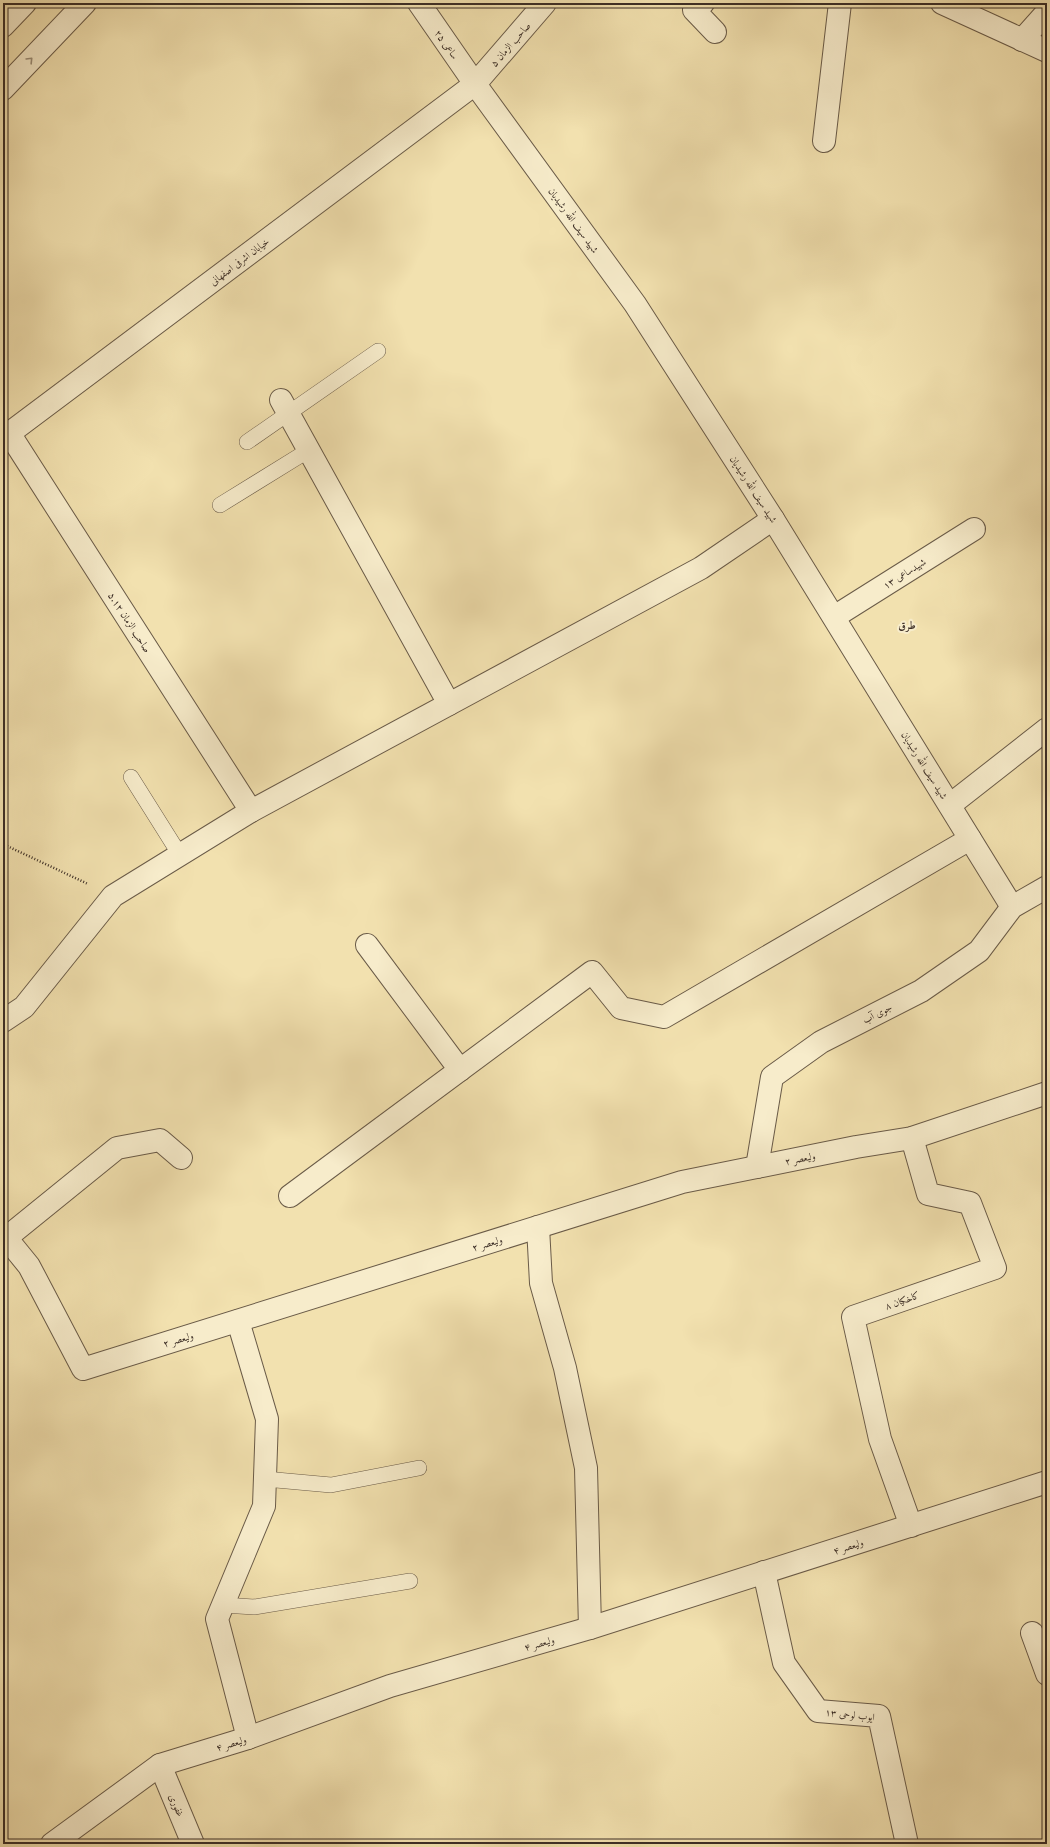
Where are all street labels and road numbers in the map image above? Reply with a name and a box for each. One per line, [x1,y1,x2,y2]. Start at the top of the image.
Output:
street label: صاحب الزمان ۵ [487,19,534,70]
street label: ساعی ۲۵ [432,27,462,62]
street label: شهید سیف الله رشیدیان [546,184,602,256]
street label: خیابان اشرفی اصفهانی [207,235,272,288]
street label: شهید سیف الله رشیدیان [727,453,781,525]
street label: شهیدساعی ۱۳ [880,555,928,592]
street label: صاحب الزمان ۵.۱۲ [104,590,154,655]
street label: شهید سیف الله رشیدیان [898,728,952,802]
street label: جوی آب [860,1000,894,1026]
street label: ولیعصر ۲ [784,1149,817,1168]
street label: ولیعصر ۲ [470,1233,504,1254]
street label: کاخکیان ۸ [883,1288,921,1313]
street label: ولیعصر ۲ [161,1329,195,1350]
street label: ولیعصر ۴ [831,1536,865,1557]
street label: ولیعصر ۴ [522,1633,556,1654]
street label: ایوب لوحی ۱۳ [824,1705,875,1724]
street label: ولیعصر ۴ [214,1733,248,1754]
street label: غفوری [166,1792,187,1819]

